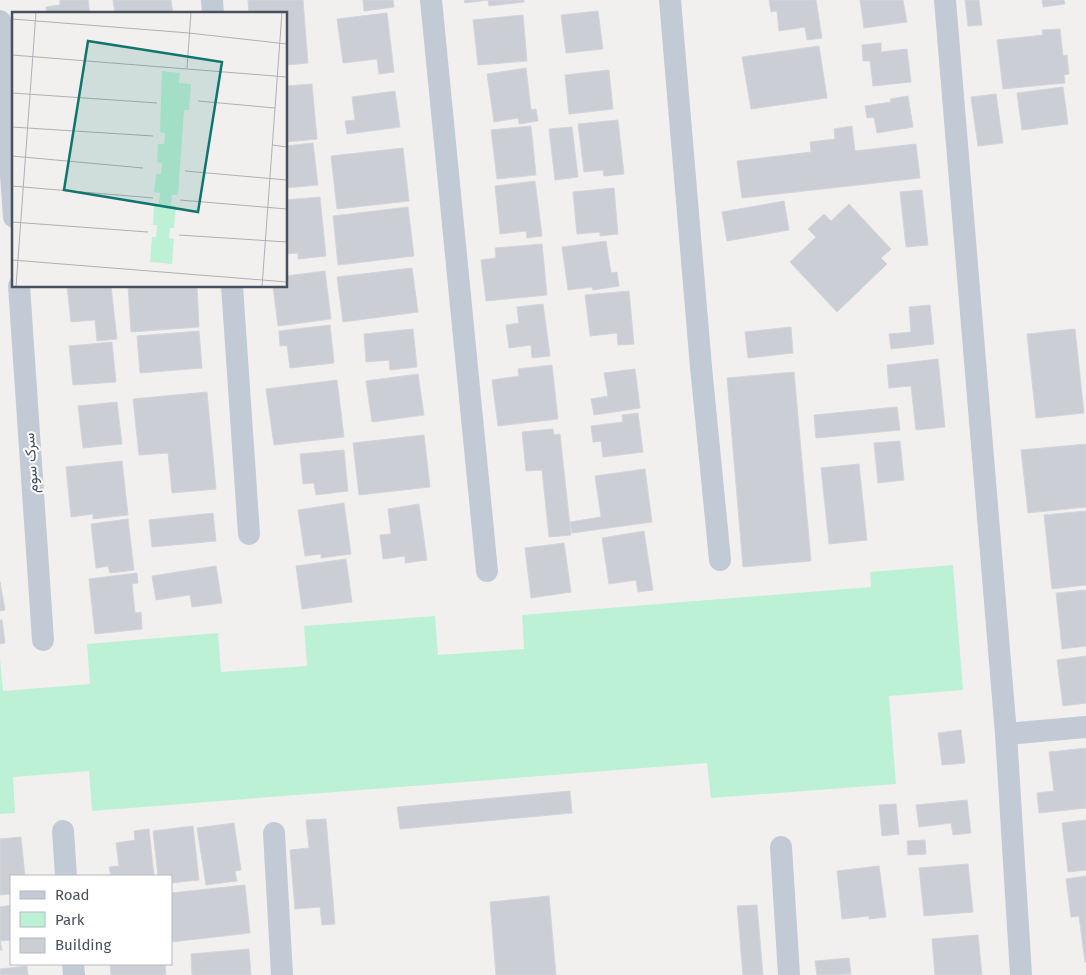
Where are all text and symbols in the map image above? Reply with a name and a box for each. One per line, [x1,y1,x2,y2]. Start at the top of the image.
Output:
inset map [12,12,288,288]
street label: سرک سوم [20,432,43,494]
legend [10,875,172,965]
text: Road [55,886,90,904]
text: Park [55,911,85,929]
text: Building [55,936,111,954]

